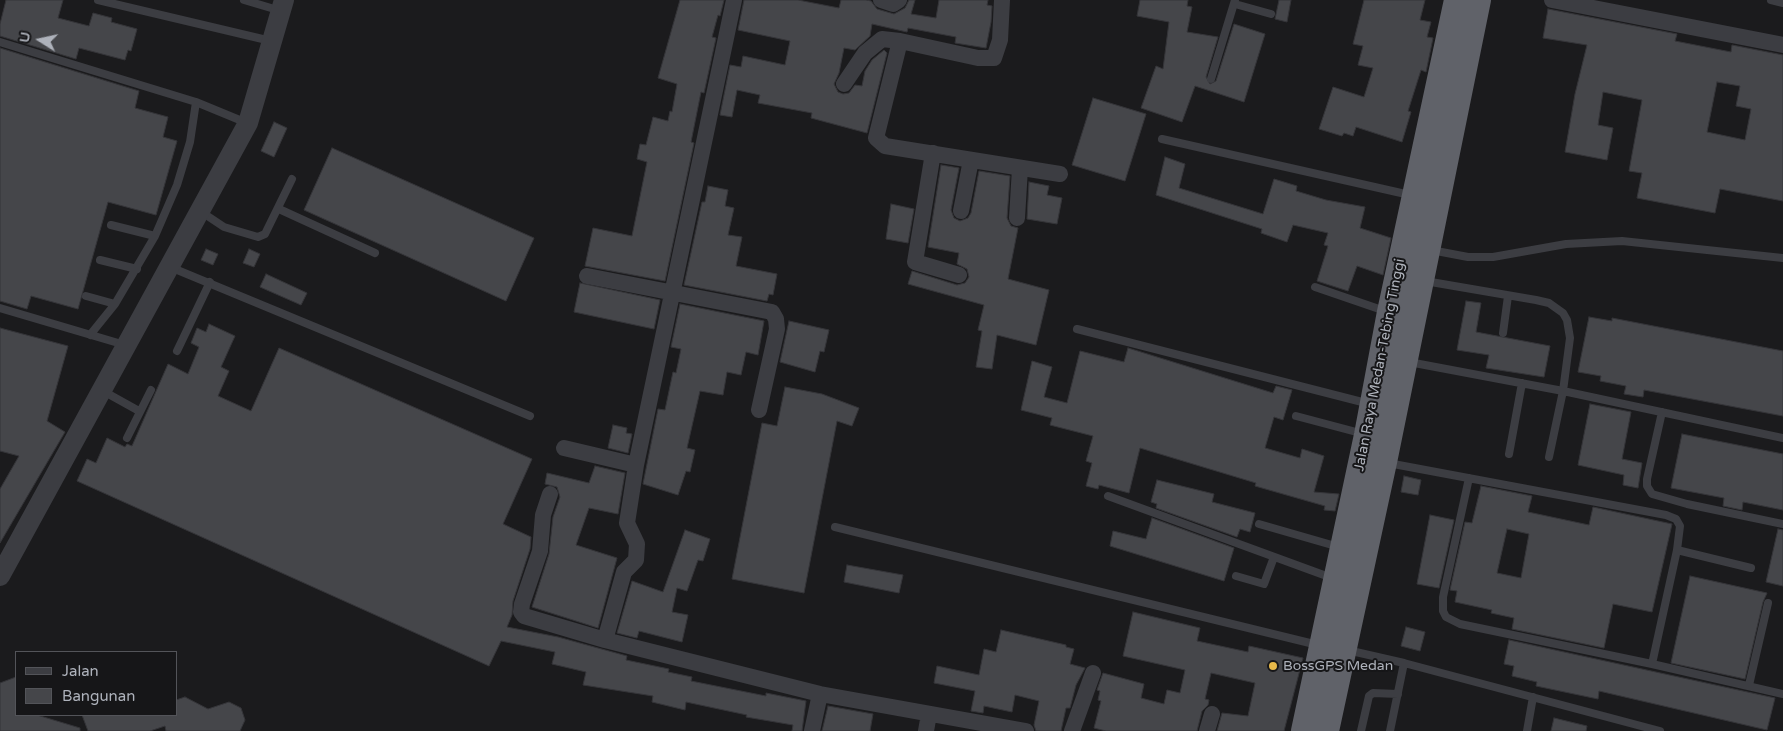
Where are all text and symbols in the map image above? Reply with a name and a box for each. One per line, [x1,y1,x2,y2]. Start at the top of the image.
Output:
north arrow [15,15,65,65]
text: U [15,31,34,44]
street label: Jalan Raya Medan-Tebing Tinggi [1351,257,1409,473]
legend [15,651,178,716]
place label: BossGPS Medan [1283,658,1393,674]
marker: BossGPS Medan [1267,660,1279,672]
text: Jalan [62,662,99,680]
text: Bangunan [62,687,135,705]

